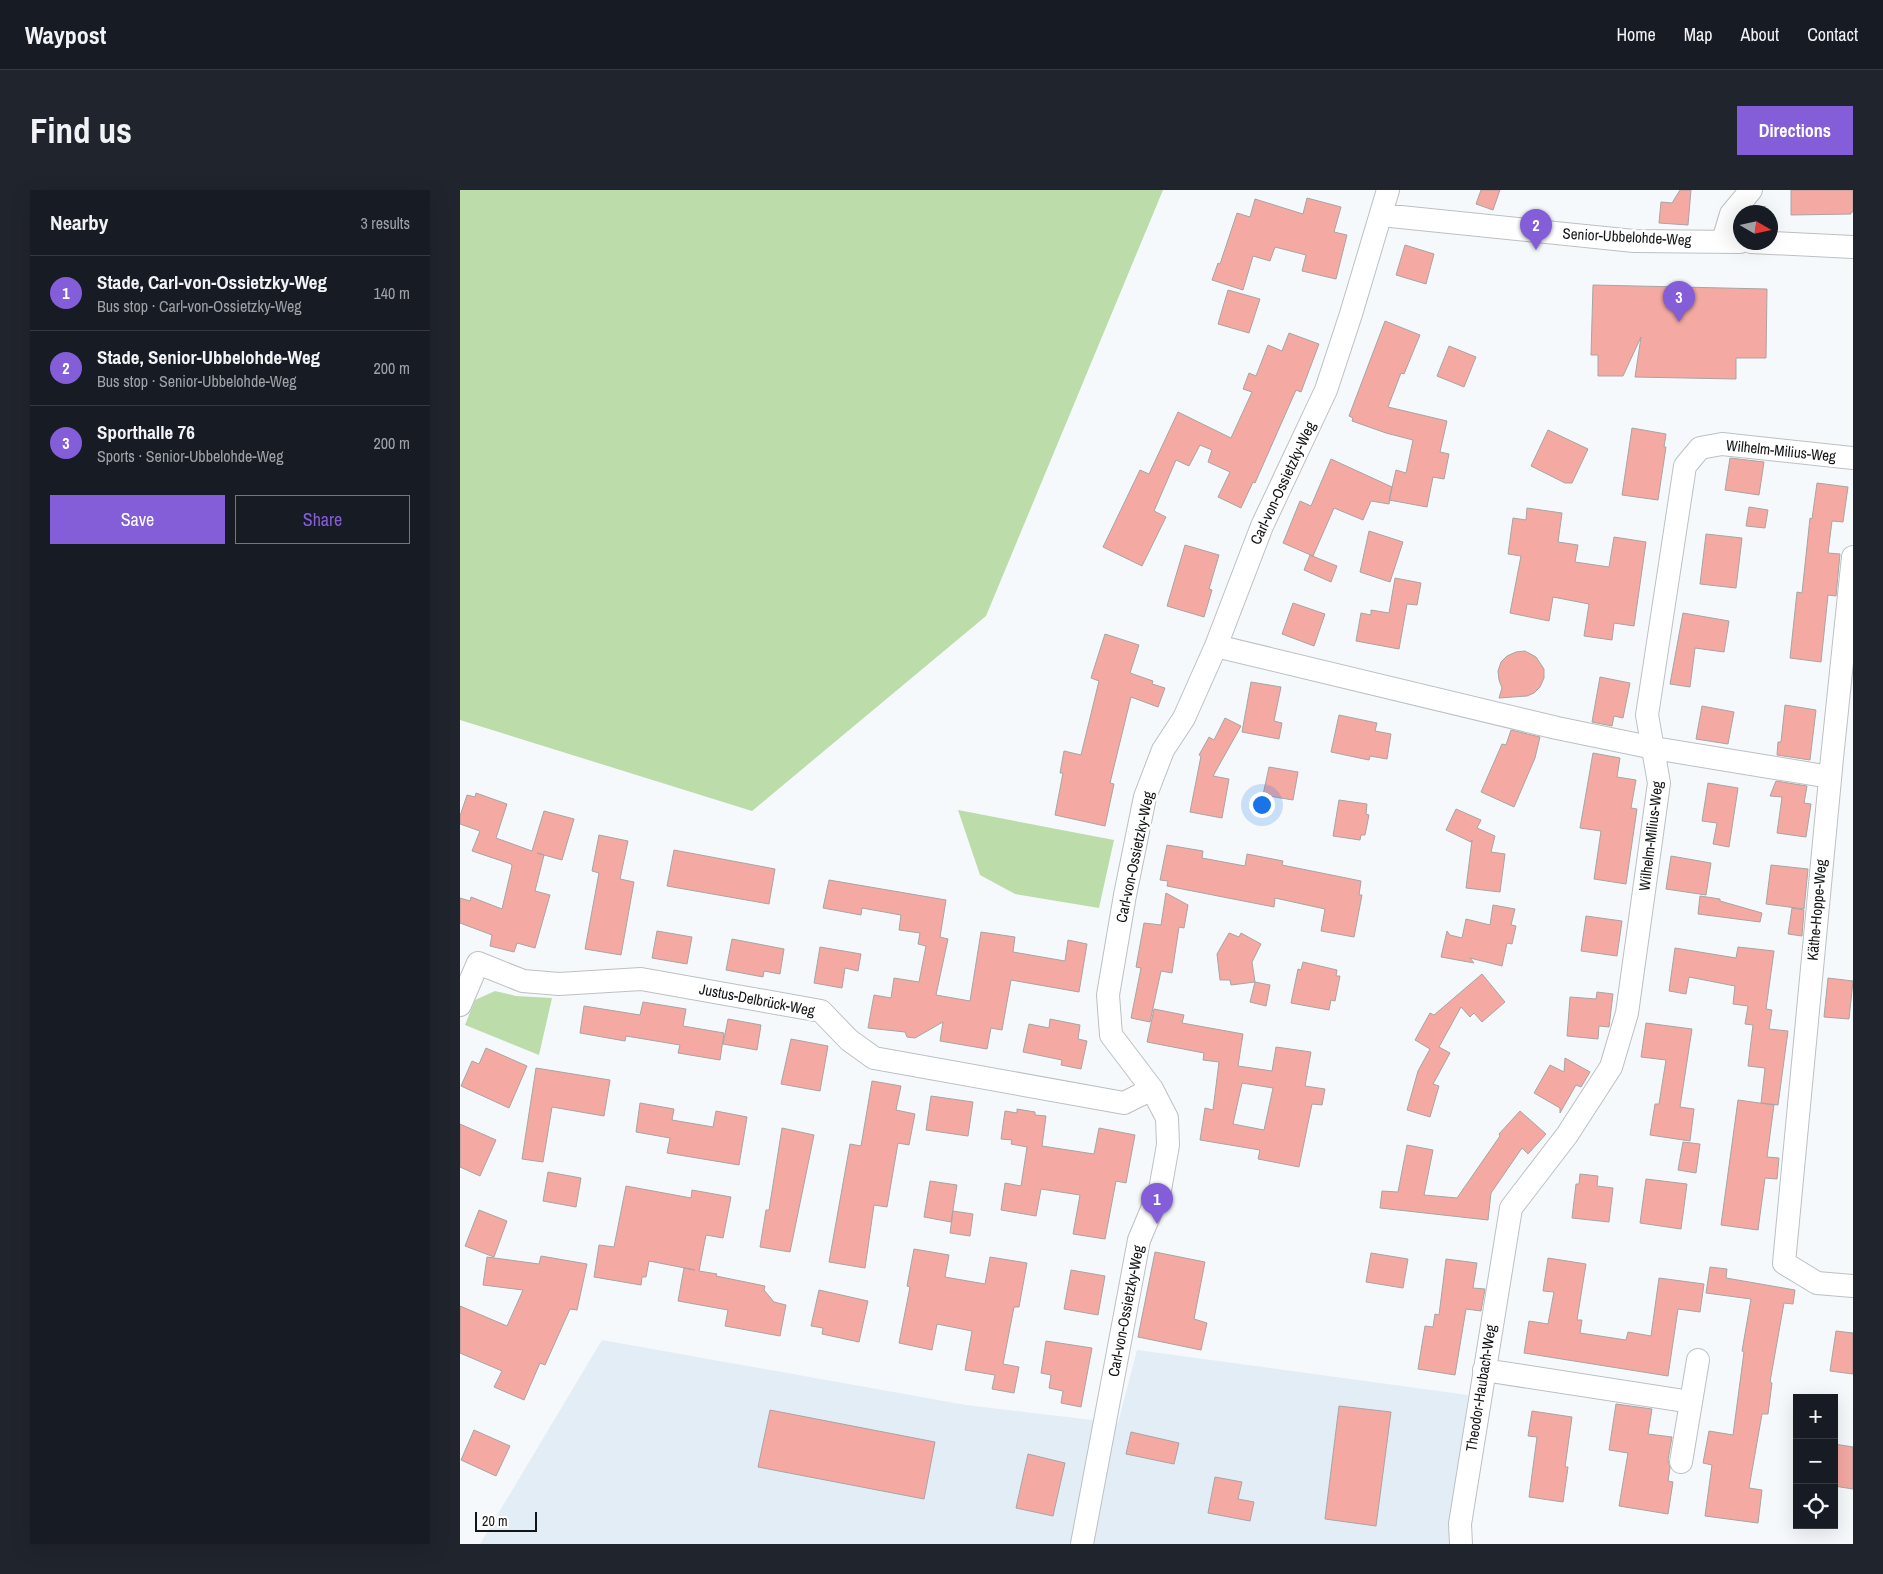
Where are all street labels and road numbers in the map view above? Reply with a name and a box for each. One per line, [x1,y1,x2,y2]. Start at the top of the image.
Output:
street label: Senior-Ubbelohde-Weg [1562,223,1692,250]
street label: Carl-von-Ossietzky-Weg [1245,418,1320,548]
street label: Wilhelm-Milius-Weg [1725,434,1837,467]
street label: Wilhelm-Milius-Weg [1633,780,1668,892]
street label: Carl-von-Ossietzky-Weg [1110,789,1159,924]
street label: Käthe-Hoppe-Weg [1802,858,1831,962]
street label: Justus-Delbrück-Weg [697,978,817,1021]
street label: Carl-von-Ossietzky-Weg [1102,1243,1149,1379]
street label: Theodor-Haubach-Weg [1460,1323,1501,1453]

